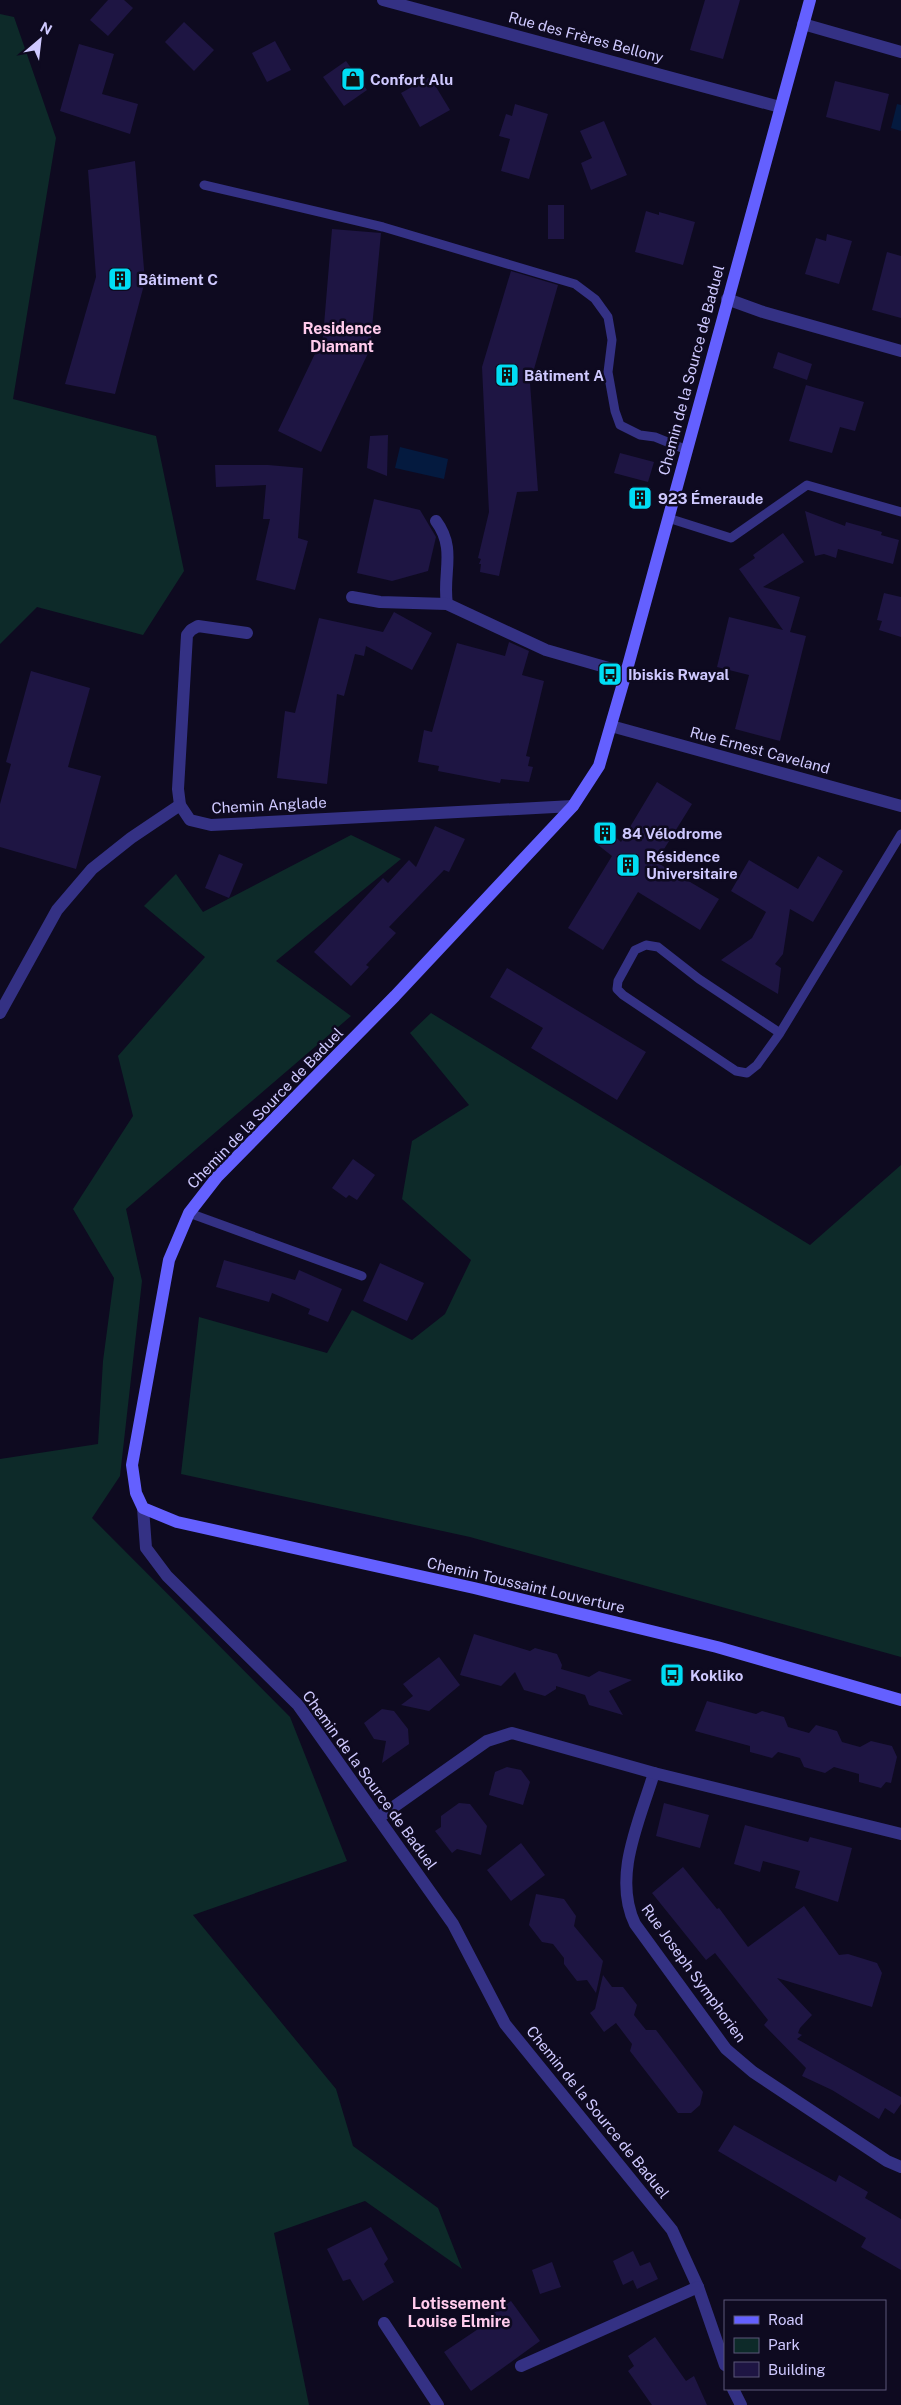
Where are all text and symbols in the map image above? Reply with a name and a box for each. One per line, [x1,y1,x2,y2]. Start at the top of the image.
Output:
street label: Rue des Frères Bellony [507,8,665,66]
north arrow [15,15,65,65]
text: N [38,19,55,38]
shop icon: Confort Alu [340,66,366,92]
place label: Confort Alu [370,71,453,88]
street label: Chemin de la Source de Baduel [655,263,727,477]
building icon: Bâtiment C [107,266,133,292]
place label: Bâtiment C [138,271,218,288]
district label: Residence Diamant [302,319,382,356]
building icon: Bâtiment A [494,362,520,388]
place label: Bâtiment A [524,367,604,384]
building icon: 923 Émeraude [627,485,653,511]
place label: 923 Émeraude [658,490,763,507]
bus stop icon: Ibiskis Rwayal [597,661,623,687]
place label: Ibiskis Rwayal [628,666,729,683]
street label: Rue Ernest Caveland [688,723,832,777]
street label: Chemin Anglade [211,793,327,817]
building icon: 84 Vélodrome [592,820,618,846]
place label: 84 Vélodrome [622,825,723,842]
place label: Résidence Universitaire [646,848,738,882]
building icon: Résidence Universitaire [615,852,641,878]
street label: Chemin de la Source de Baduel [184,1024,346,1192]
street label: Chemin Toussaint Louverture [425,1554,627,1616]
bus stop icon: Kokliko [659,1662,685,1688]
place label: Kokliko [690,1667,744,1684]
street label: Chemin de la Source de Baduel [299,1687,441,1873]
street label: Rue Joseph Symphorien [638,1901,750,2045]
street label: Chemin de la Source de Baduel [523,2022,673,2202]
district label: Lotissement Louise Elmire [408,2294,510,2331]
legend [724,2300,886,2390]
text: Road [768,2311,804,2328]
text: Park [768,2336,800,2353]
text: Building [768,2361,826,2378]

